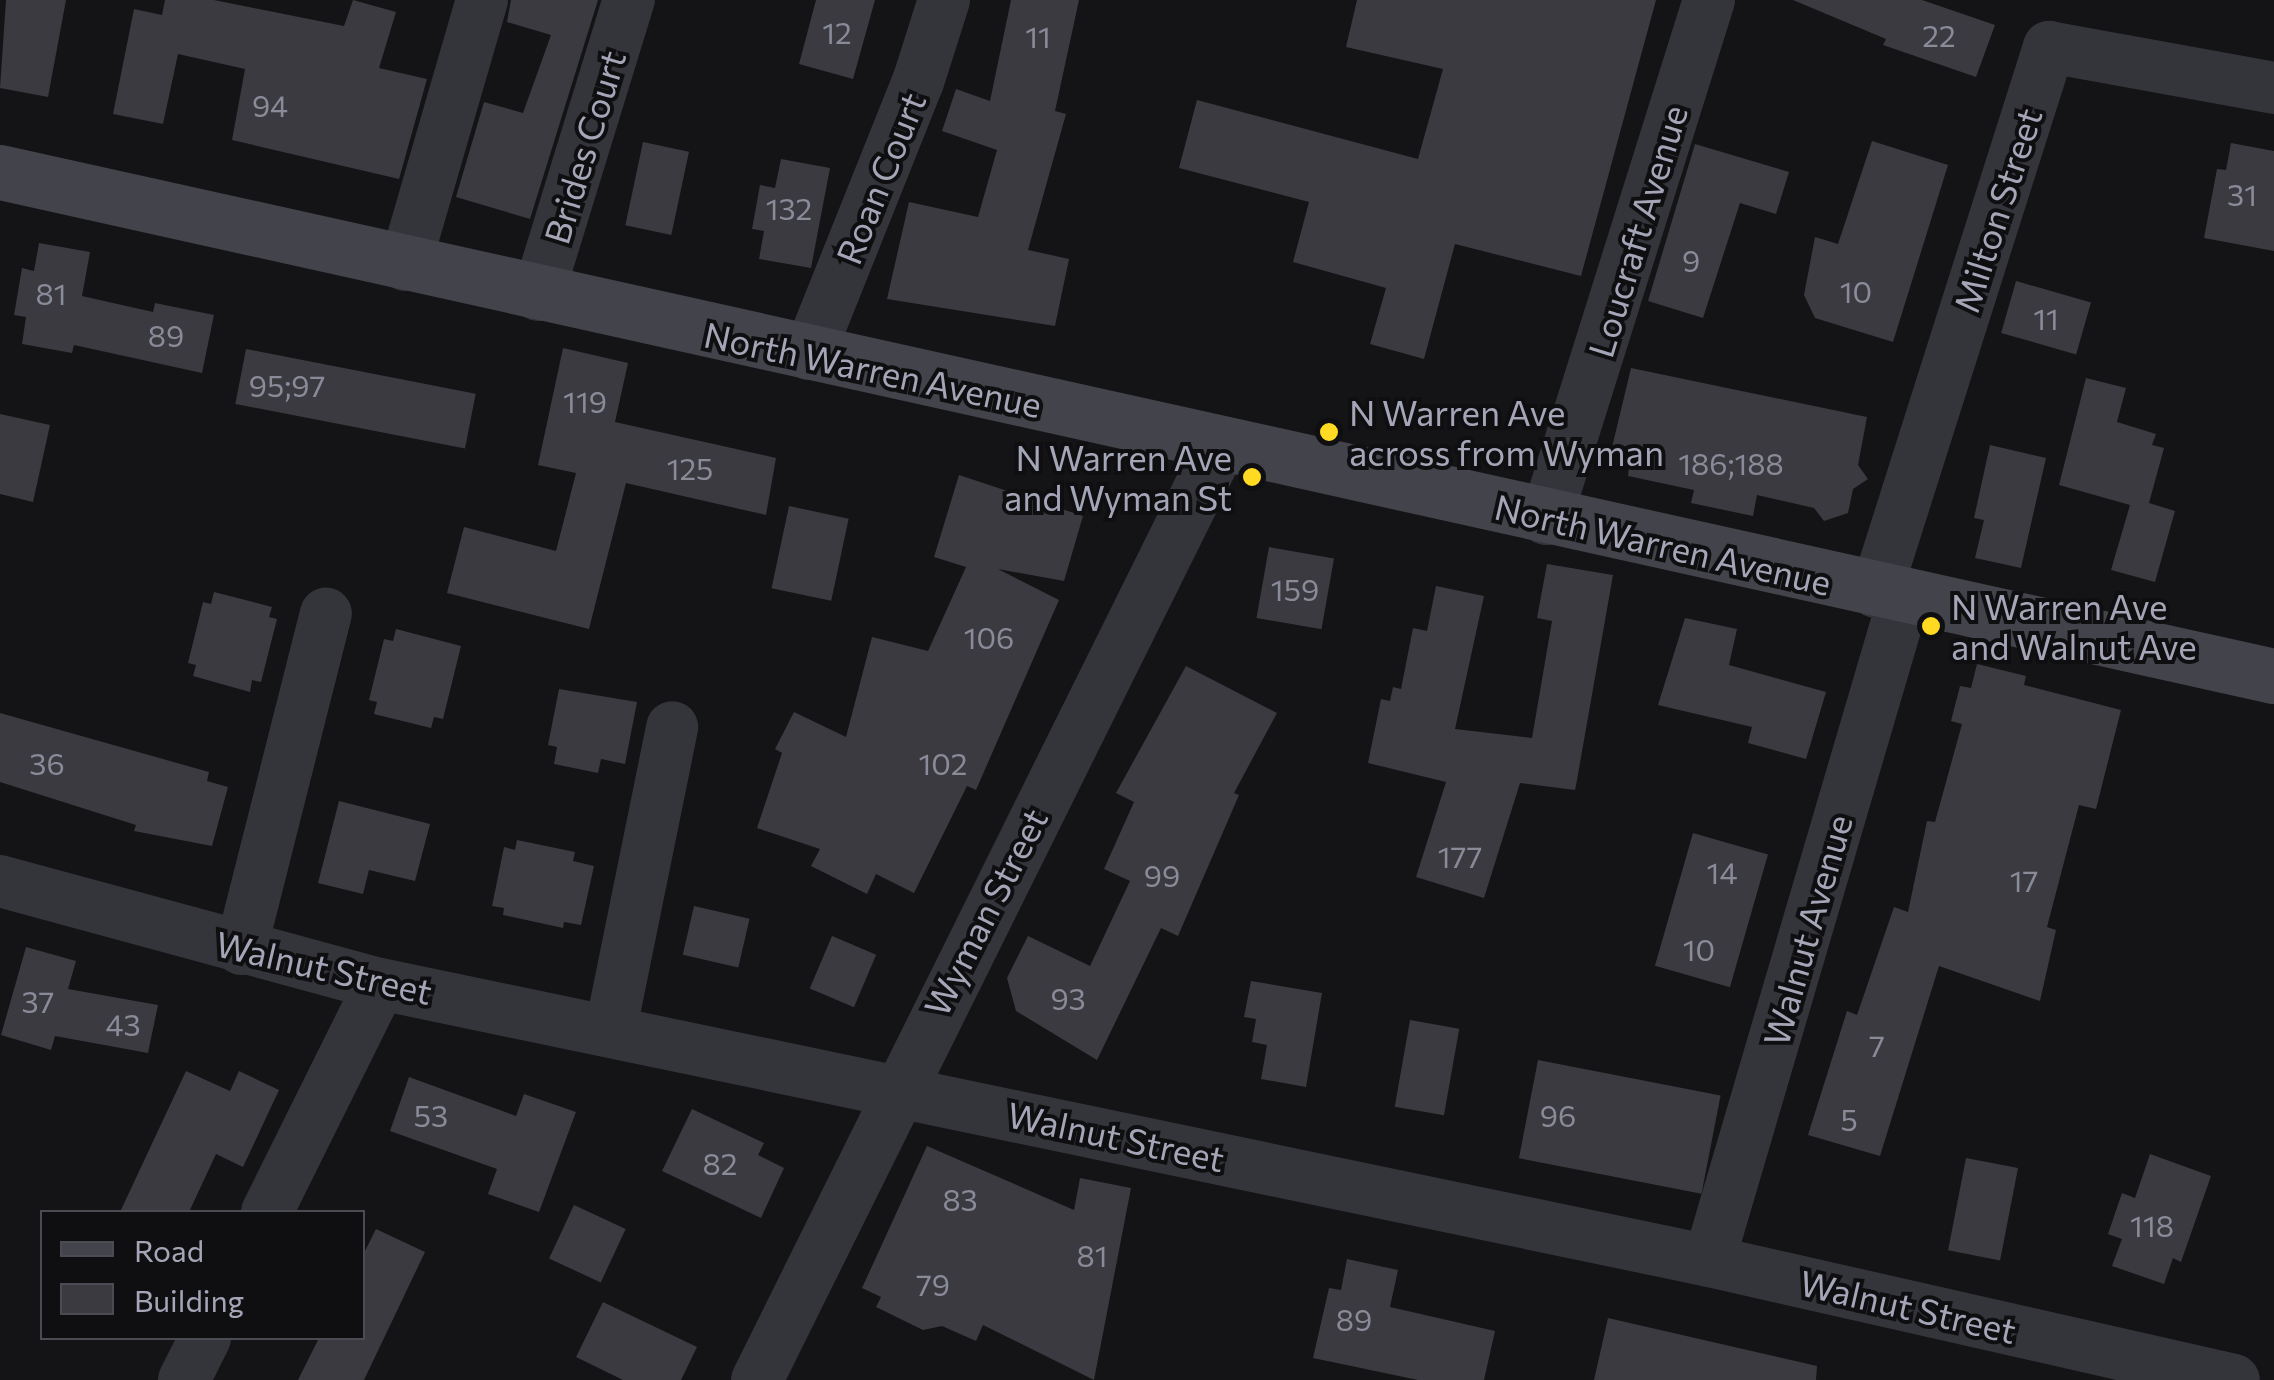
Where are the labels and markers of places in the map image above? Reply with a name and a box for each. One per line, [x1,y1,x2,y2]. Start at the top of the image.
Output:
place label: N Warren Ave across from Wyman [1349,391,1664,473]
marker: N Warren Ave across from Wyman [1318,421,1340,443]
place label: N Warren Ave and Wyman St [1004,436,1232,518]
marker: N Warren Ave and Wyman St [1241,466,1263,488]
place label: N Warren Ave and Walnut Ave [1951,585,2197,667]
marker: N Warren Ave and Walnut Ave [1920,615,1942,637]

